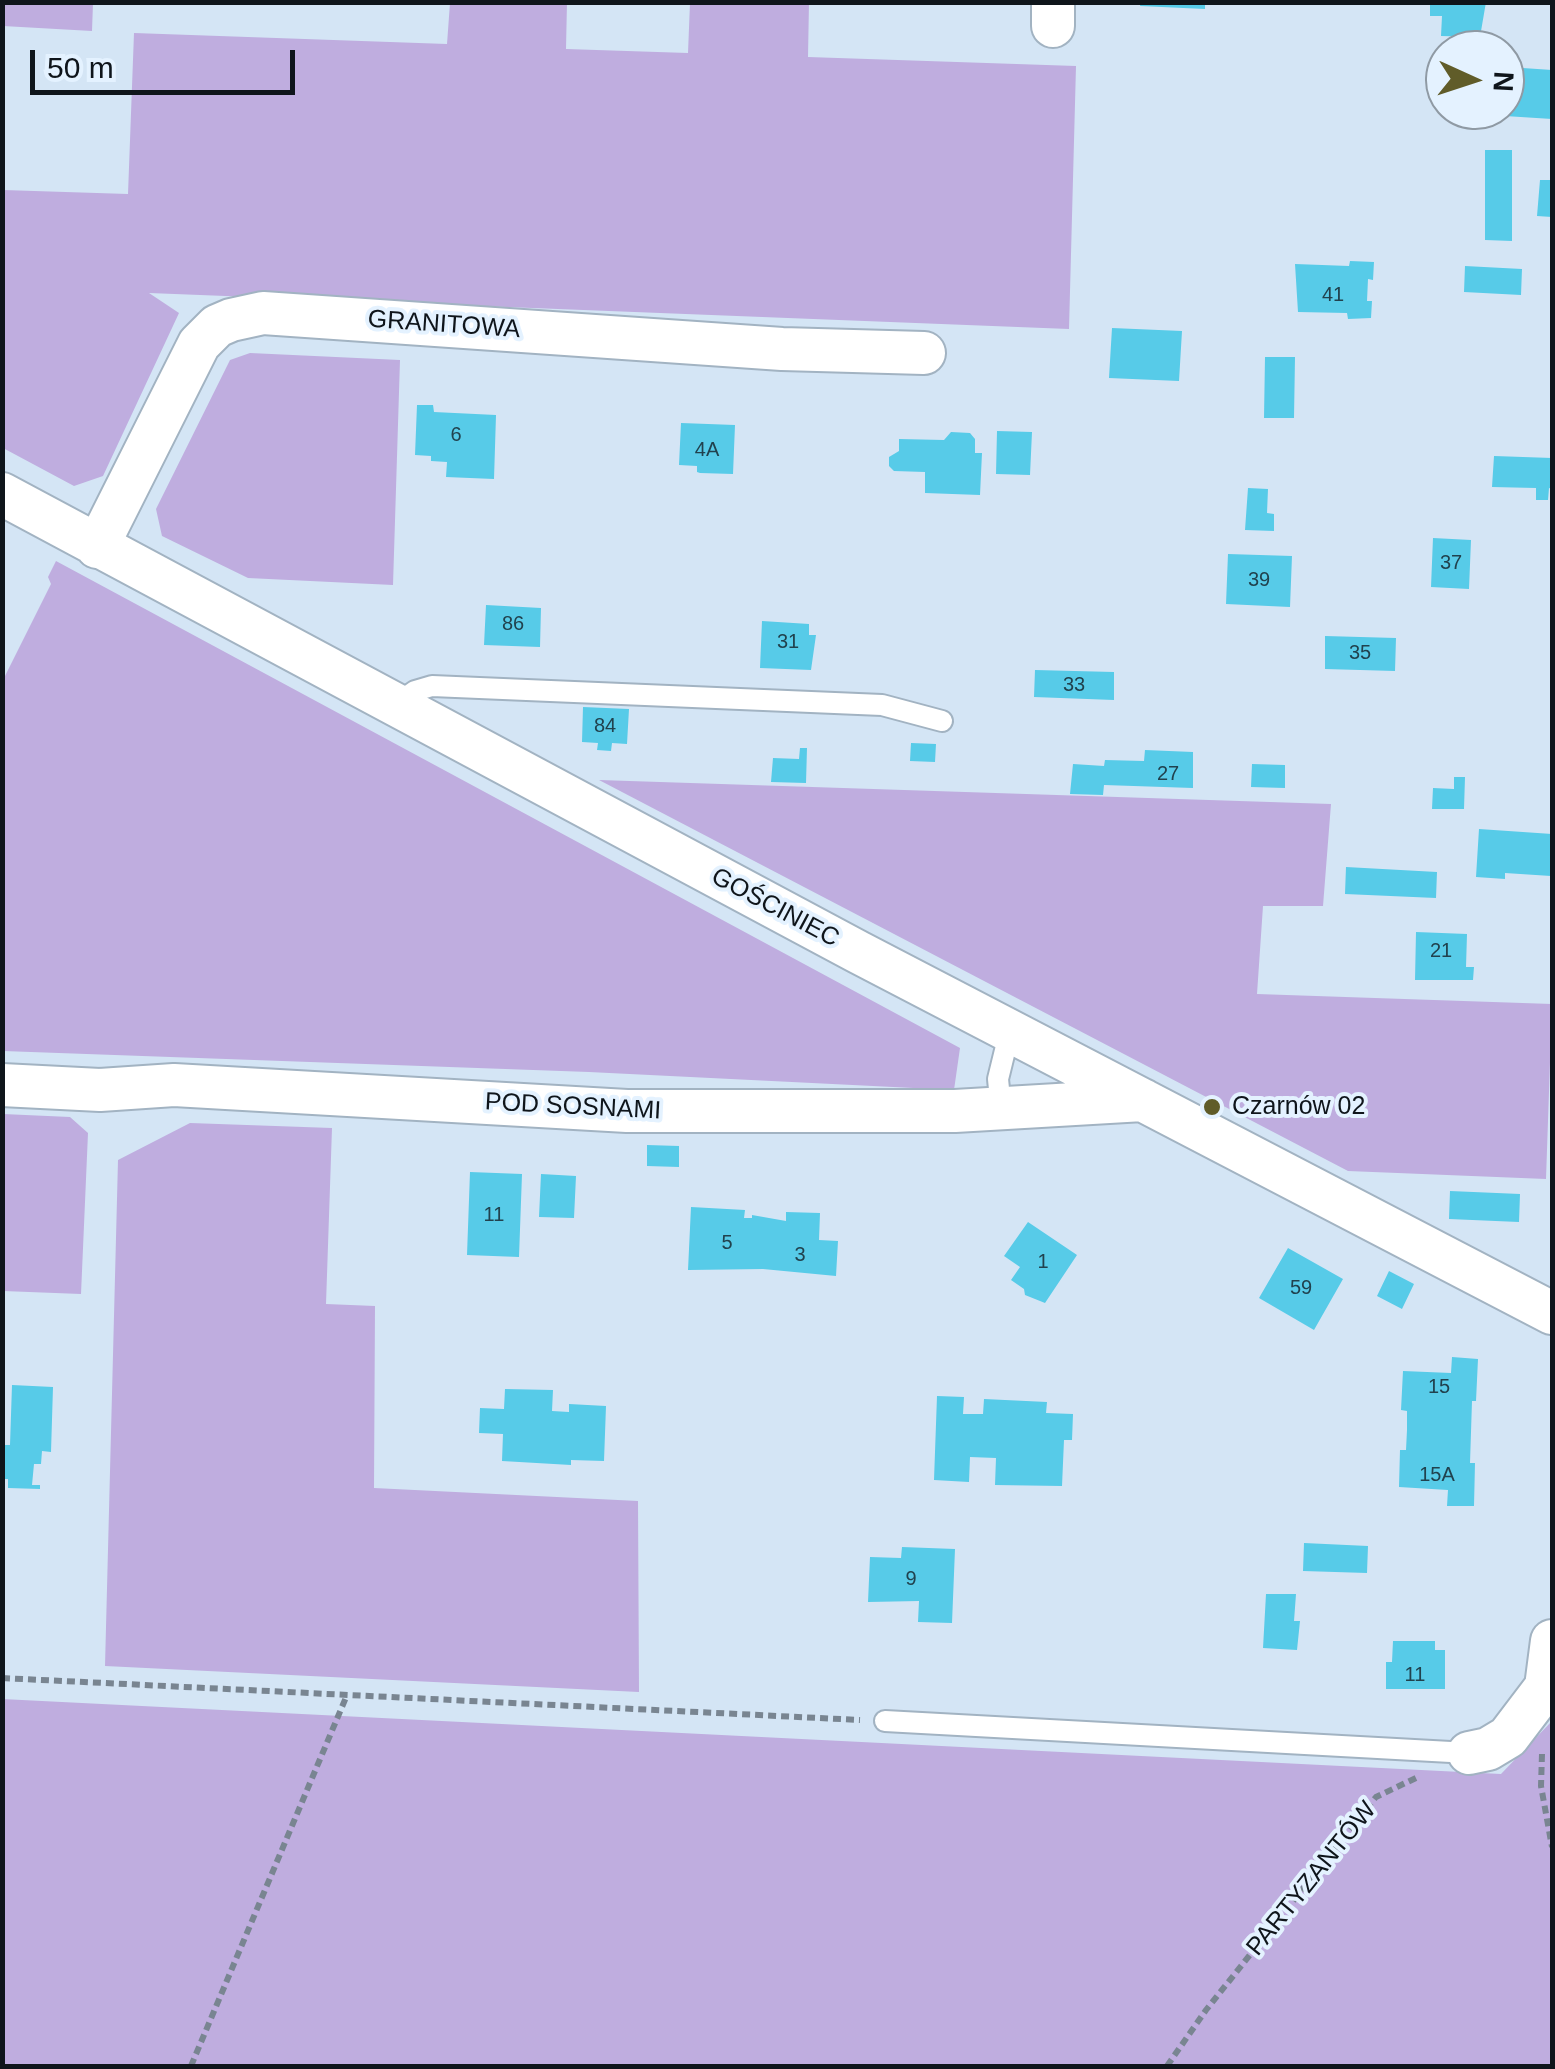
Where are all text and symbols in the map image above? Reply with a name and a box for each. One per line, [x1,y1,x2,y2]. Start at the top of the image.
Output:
scale bar [35,30,300,92]
north arrow [1425,30,1525,130]
text: 50 m [47,51,114,84]
text: N [1487,71,1519,92]
house number: 41 [1322,283,1344,307]
street label: GRANITOWA [367,305,521,345]
house number: 6 [450,423,462,447]
house number: 4A [695,438,719,462]
house number: 37 [1440,551,1462,575]
house number: 39 [1248,568,1270,592]
house number: 86 [502,612,524,636]
house number: 31 [777,630,799,654]
house number: 35 [1349,641,1371,665]
house number: 33 [1063,673,1085,697]
house number: 84 [594,714,616,738]
house number: 27 [1157,762,1179,786]
street label: GOŚCINIEC [706,862,844,954]
house number: 21 [1430,939,1452,963]
street label: POD SOSNAMI [484,1087,662,1127]
place label: Czarnów 02 [1232,1092,1365,1122]
marker: Czarnów 02 [1201,1096,1223,1118]
house number: 11 [484,1203,504,1227]
house number: 5 [721,1231,733,1255]
house number: 3 [794,1243,806,1267]
house number: 1 [1037,1250,1049,1274]
house number: 59 [1290,1276,1312,1300]
house number: 15 [1428,1375,1450,1399]
house number: 15A [1419,1463,1455,1487]
house number: 9 [905,1567,917,1591]
house number: 11 [1405,1663,1425,1687]
street label: PARTYZANTÓW [1241,1796,1383,1962]

